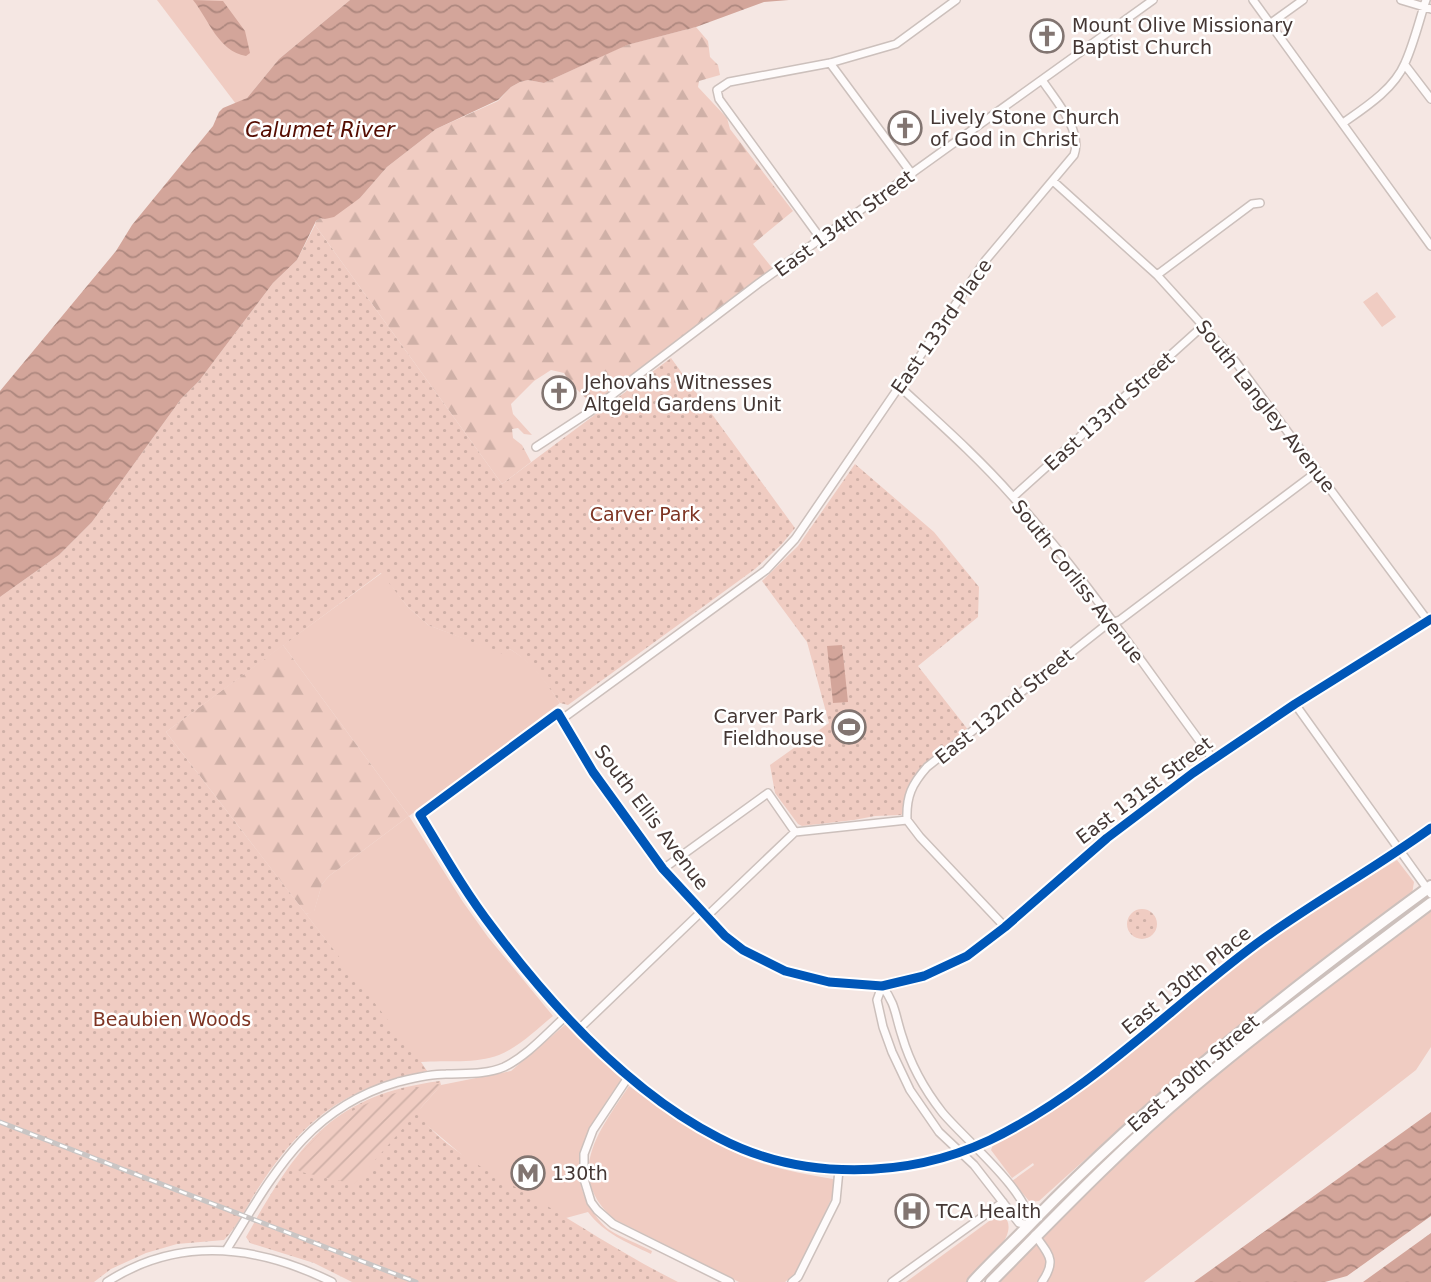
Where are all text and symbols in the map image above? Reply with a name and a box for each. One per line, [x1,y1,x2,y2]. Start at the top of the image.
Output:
place label: Mount Olive Missionary Baptist Church [1072,14,1293,58]
church icon: Mount Olive Missionary Baptist Church [1028,17,1066,55]
place label: Lively Stone Church of God in Christ [930,106,1120,150]
church icon: Lively Stone Church of God in Christ [886,109,924,147]
water label: Calumet River [245,118,396,142]
street label: East 134th Street [770,165,918,281]
street label: East 133rd Place [886,254,996,398]
street label: South Langley Avenue [1192,316,1340,496]
street label: East 133rd Street [1040,347,1178,475]
place label: Jehovahs Witnesses Altgeld Gardens Unit [583,371,781,415]
church icon: Jehovahs Witnesses Altgeld Gardens Unit [540,374,578,412]
street label: South Corliss Avenue [1007,495,1149,667]
park label: Carver Park [590,503,700,525]
street label: East 132nd Street [931,644,1077,768]
place label: Carver Park Fieldhouse [713,705,824,749]
sports icon: Carver Park Fieldhouse [830,708,868,746]
street label: East 131st Street [1072,732,1216,848]
street label: South Ellis Avenue [590,740,714,894]
street label: East 130th Place [1117,921,1255,1039]
park label: Beaubien Woods [93,1008,251,1030]
street label: East 130th Street [1123,1010,1263,1136]
metro station icon: 130th [509,1154,547,1192]
place label: 130th [552,1162,608,1184]
hospital icon: TCA Health [893,1192,931,1230]
place label: TCA Health [935,1200,1041,1222]

